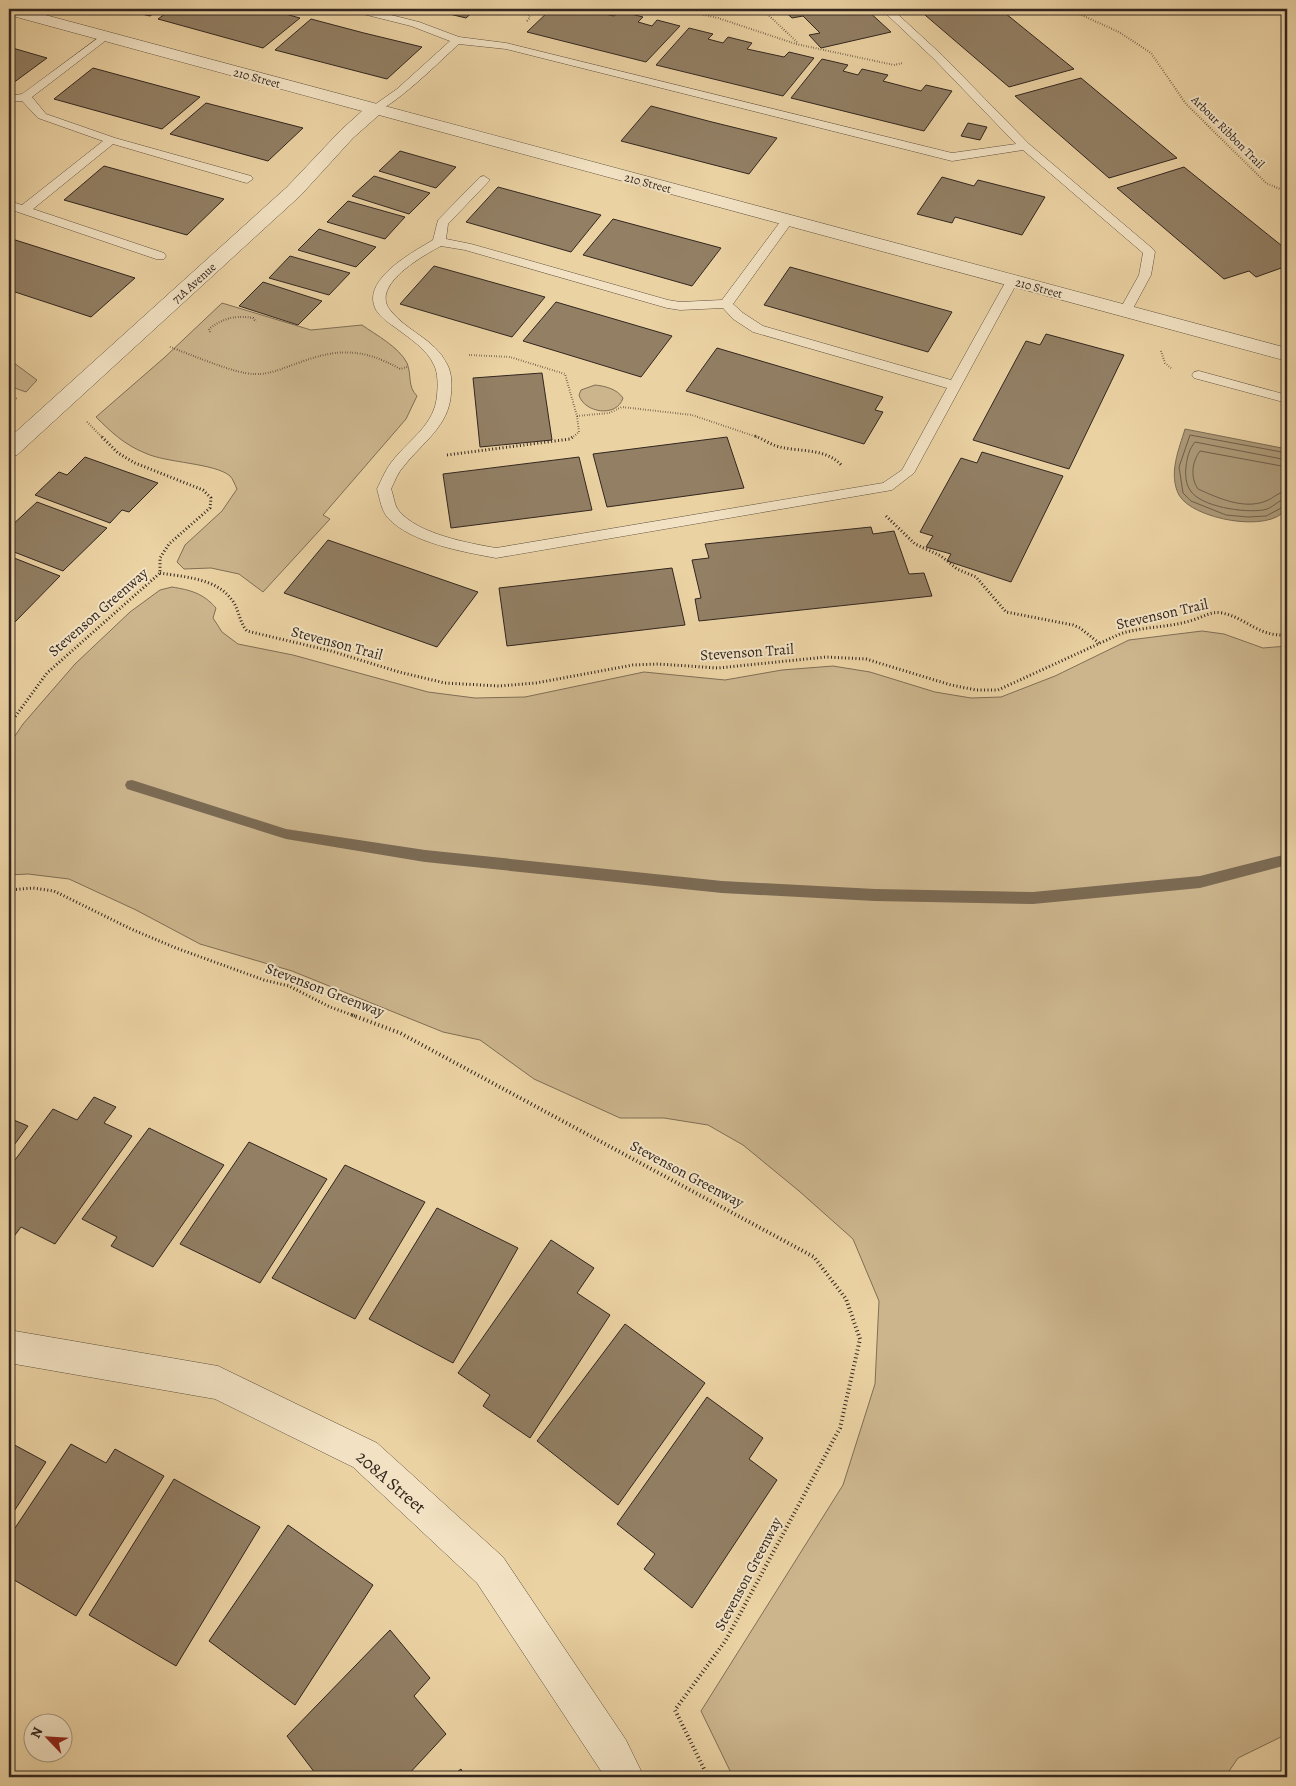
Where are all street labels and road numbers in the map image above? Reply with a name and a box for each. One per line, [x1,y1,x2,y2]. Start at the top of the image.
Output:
street label: 210 Street [232,64,282,92]
street label: Arbour Ribbon Trail [1187,91,1268,172]
street label: 210 Street [623,169,673,197]
street label: 71A Avenue [168,259,220,307]
street label: 210 Street [1014,274,1064,302]
street label: Stevenson Greenway [44,563,152,661]
street label: Stevenson Trail [1114,594,1210,634]
street label: Stevenson Trail [289,621,385,665]
street label: Stevenson Trail [699,639,795,665]
street label: Stevenson Greenway [263,958,388,1022]
street label: Stevenson Greenway [627,1136,748,1213]
street label: 208A Street [351,1445,431,1519]
street label: Stevenson Greenway [710,1513,787,1634]

